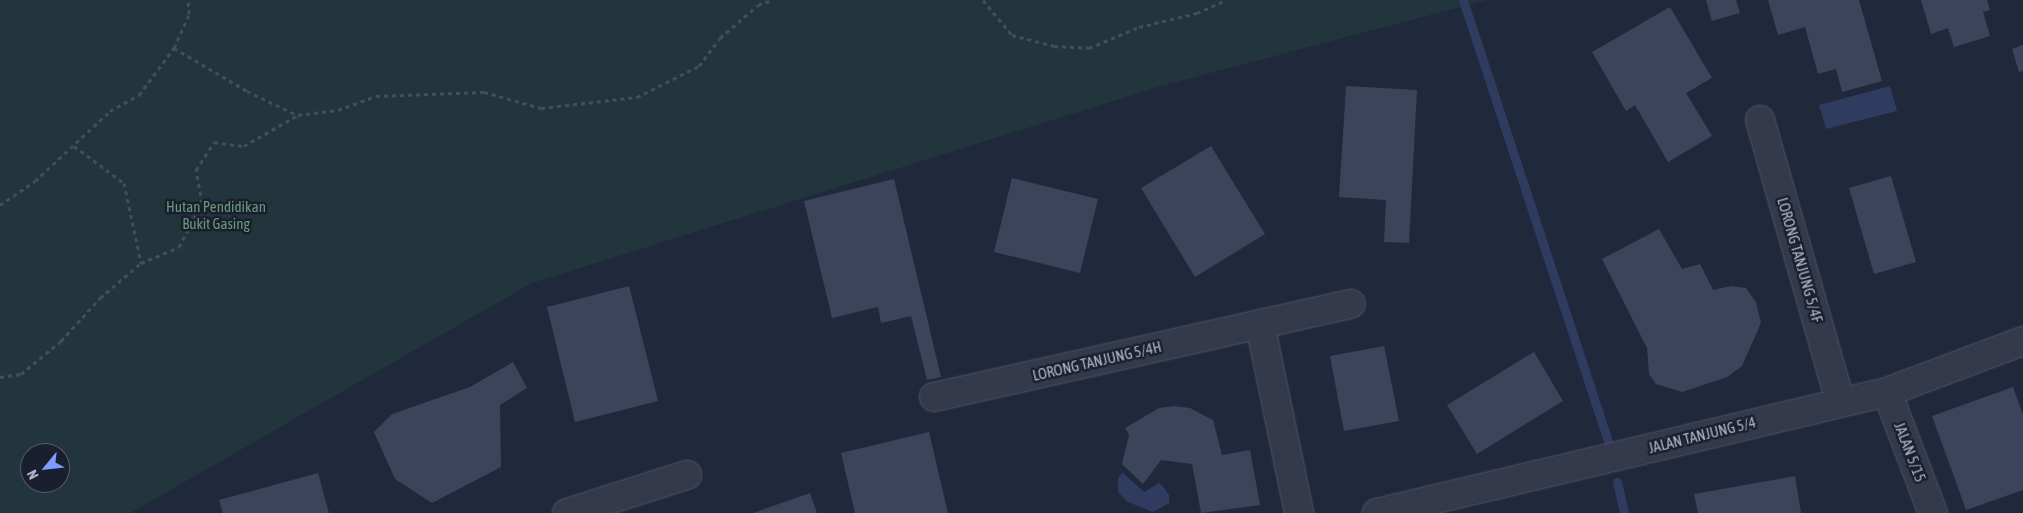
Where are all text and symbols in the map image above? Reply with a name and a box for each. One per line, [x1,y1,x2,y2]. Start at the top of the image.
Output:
street label: LORONG TANJUNG 5/4F [1774,195,1826,325]
park label: Hutan Pendidikan Bukit Gasing [166,197,266,232]
street label: LORONG TANJUNG 5/4H [1031,337,1163,385]
street label: JALAN TANJUNG 5/4 [1646,413,1758,457]
street label: JALAN 5/15 [1890,420,1930,484]
north arrow [20,443,70,493]
text: N [24,467,42,482]

